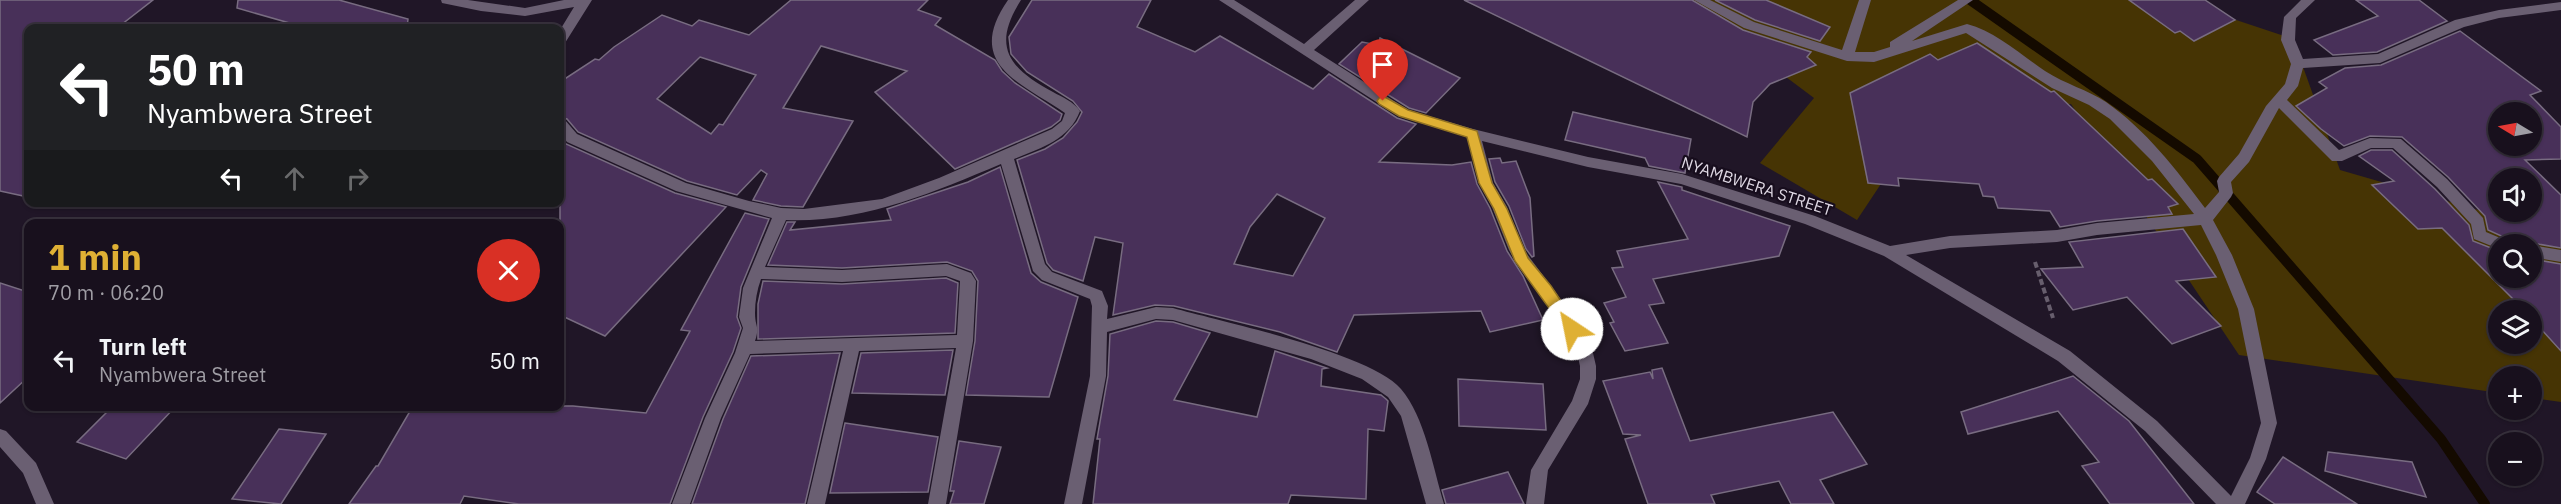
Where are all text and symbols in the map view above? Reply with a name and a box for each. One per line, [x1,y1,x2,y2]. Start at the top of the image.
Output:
pin [1357,39,1408,101]
text: 50 m [147,42,245,97]
icon: left [48,48,126,126]
icon: arrive [1366,48,1399,81]
text: Nyambwera Street [147,95,373,130]
north arrow [2488,102,2542,156]
map controls [2488,102,2542,486]
street label: NYAMBWERA STREET [1679,152,1835,220]
icon: left [215,162,248,195]
icon: ahead [278,162,311,195]
icon: right [341,162,374,195]
button: sound [2488,168,2542,222]
text: 1 min [48,233,142,280]
button: search [2488,234,2542,288]
button: close [477,239,540,302]
text: 70 m · 06:20 [48,279,164,306]
position arrow [1540,297,1604,361]
button: layers [2488,300,2542,354]
text: Turn left [99,332,187,361]
icon: left [48,344,81,377]
text: 50 m [489,346,540,375]
text: Nyambwera Street [99,361,266,388]
button: + [2488,366,2542,420]
button: − [2488,432,2542,486]

